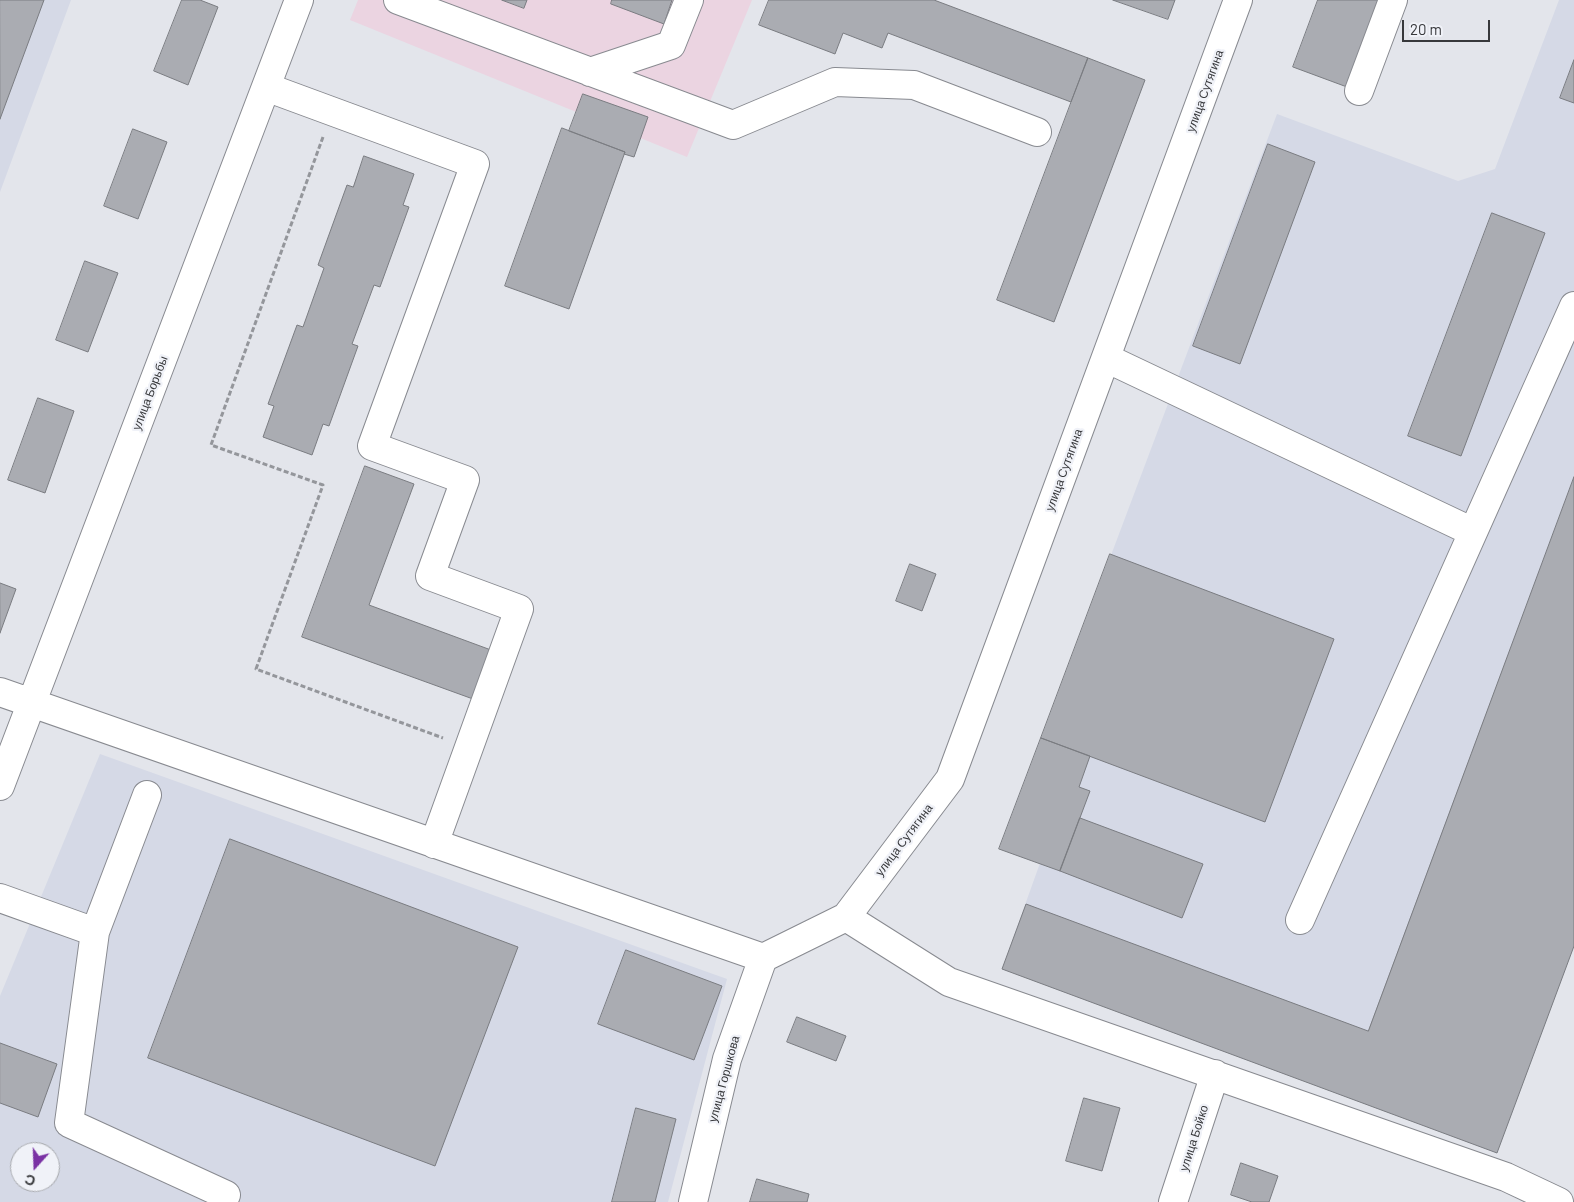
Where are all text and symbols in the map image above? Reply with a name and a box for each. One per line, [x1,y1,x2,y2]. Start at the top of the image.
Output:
scale bar [1404,10,1492,42]
text: 20 m [1410,20,1442,38]
street label: улица Сутягина [1183,48,1227,134]
street label: улица Борьбы [129,354,171,432]
street label: улица Сутягина [1042,427,1086,513]
street label: улица Сутягина [872,801,936,879]
street label: улица Горшкова [706,1034,742,1124]
street label: улица Бойко [1177,1103,1211,1173]
north arrow [10,1142,60,1192]
text: С [22,1171,38,1190]

